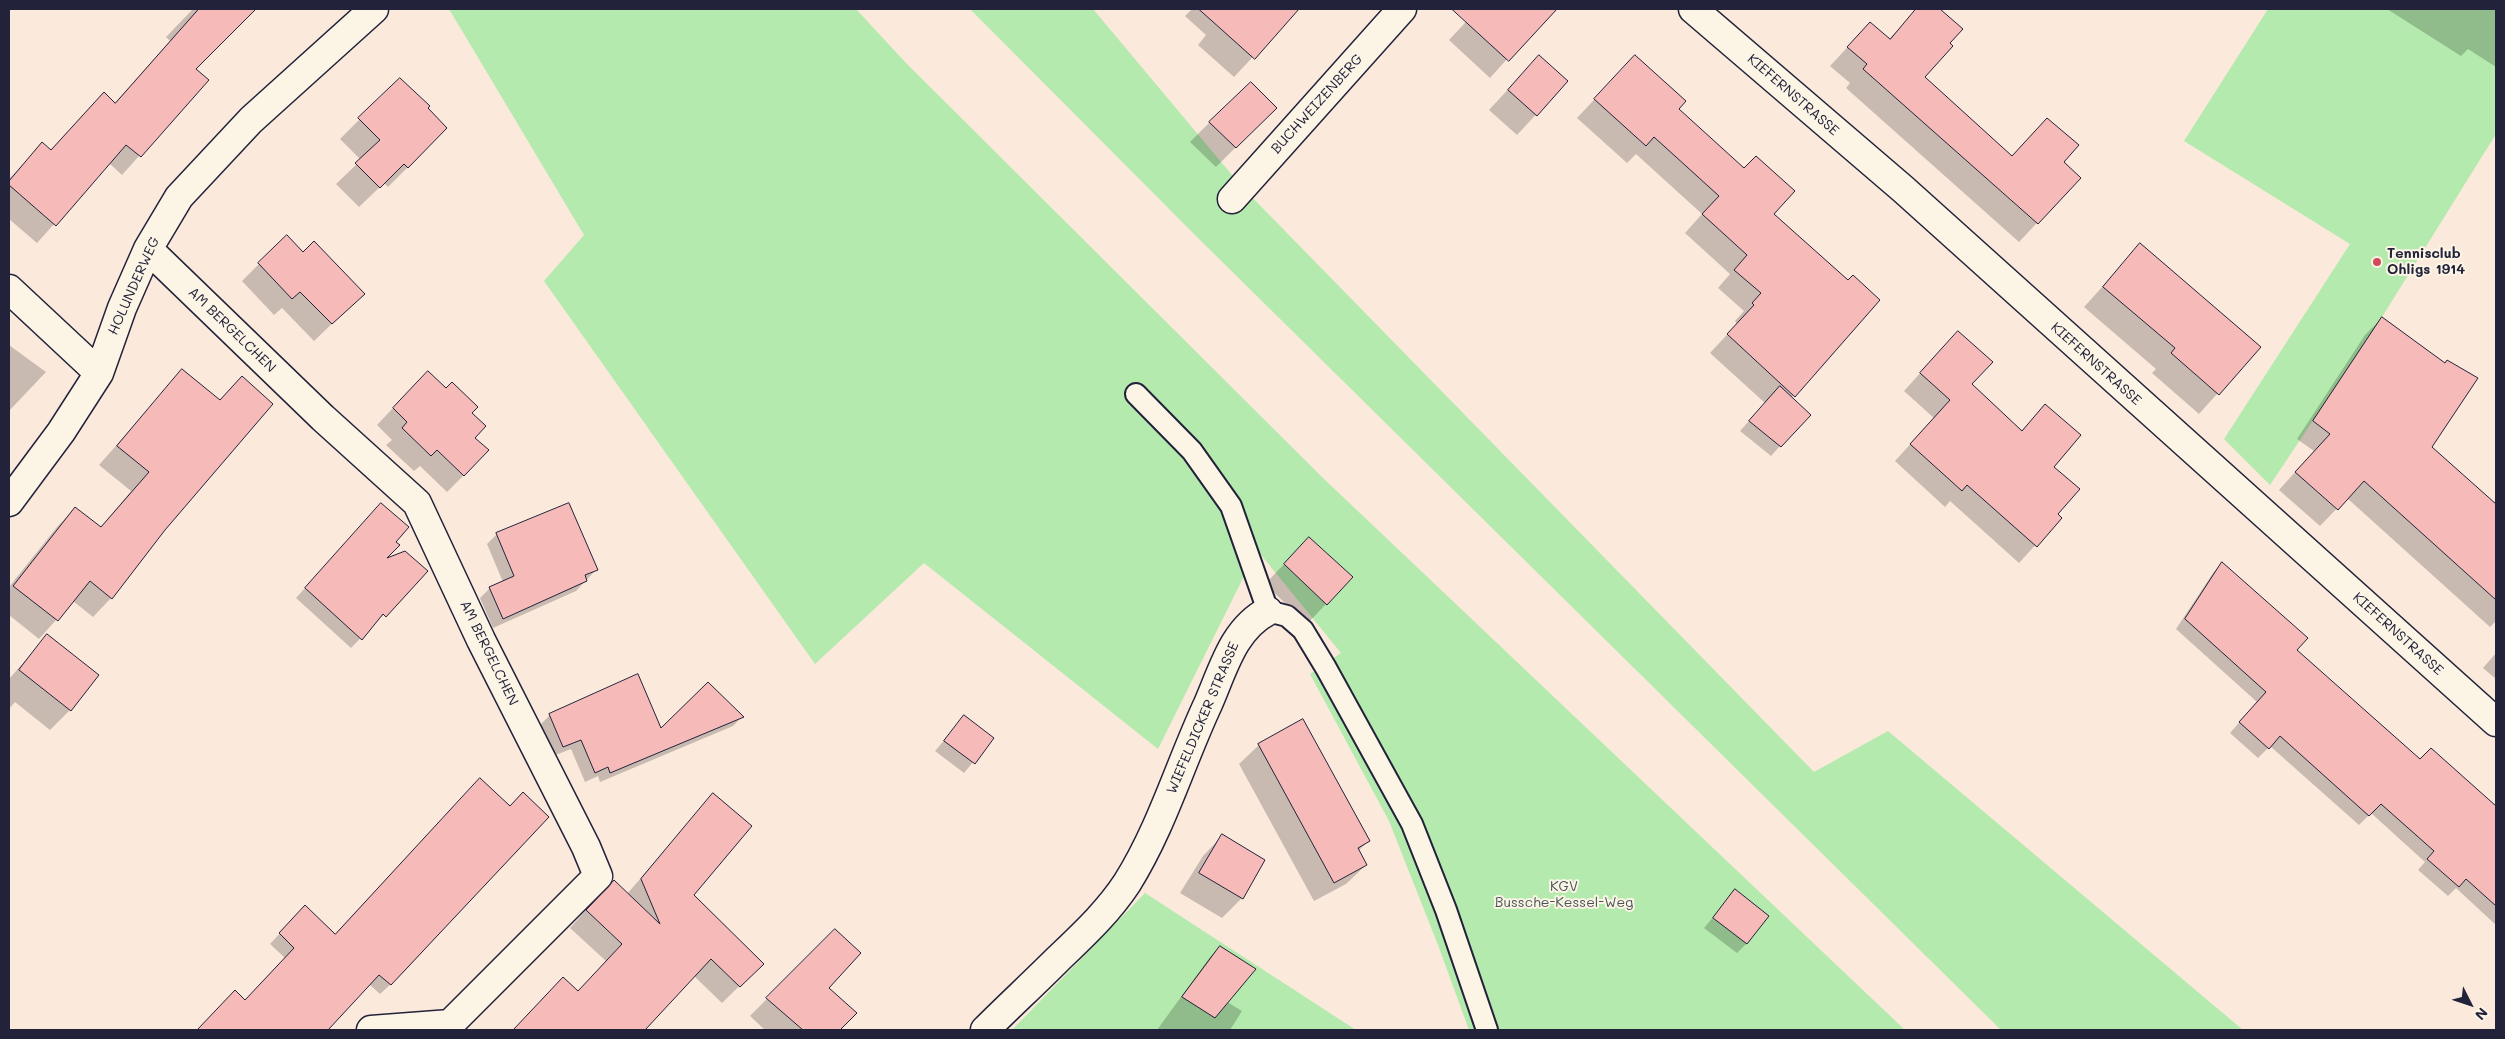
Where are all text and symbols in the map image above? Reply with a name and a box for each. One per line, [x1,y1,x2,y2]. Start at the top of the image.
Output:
street label: BUCHWEIZENBERG [1268,51,1366,157]
street label: KIEFERNSTRASSE [1744,51,1842,139]
street label: HOLUNDERWEG [105,234,163,338]
place label: Tennisclub Ohligs 1914 [2387,246,2465,278]
marker: Tennisclub Ohligs 1914 [2371,256,2383,268]
street label: AM BERGELCHEN [185,284,279,376]
street label: KIEFERNSTRASSE [2047,319,2145,409]
street label: KIEFERNSTRASSE [2349,589,2447,679]
street label: AM BERGELCHEN [456,598,522,708]
street label: WIEFELDICKER STRASSE [1163,639,1243,797]
park label: KGV Bussche-Kessel-Weg [1495,879,1633,912]
north arrow [2445,979,2495,1029]
text: N [2471,1004,2492,1024]

